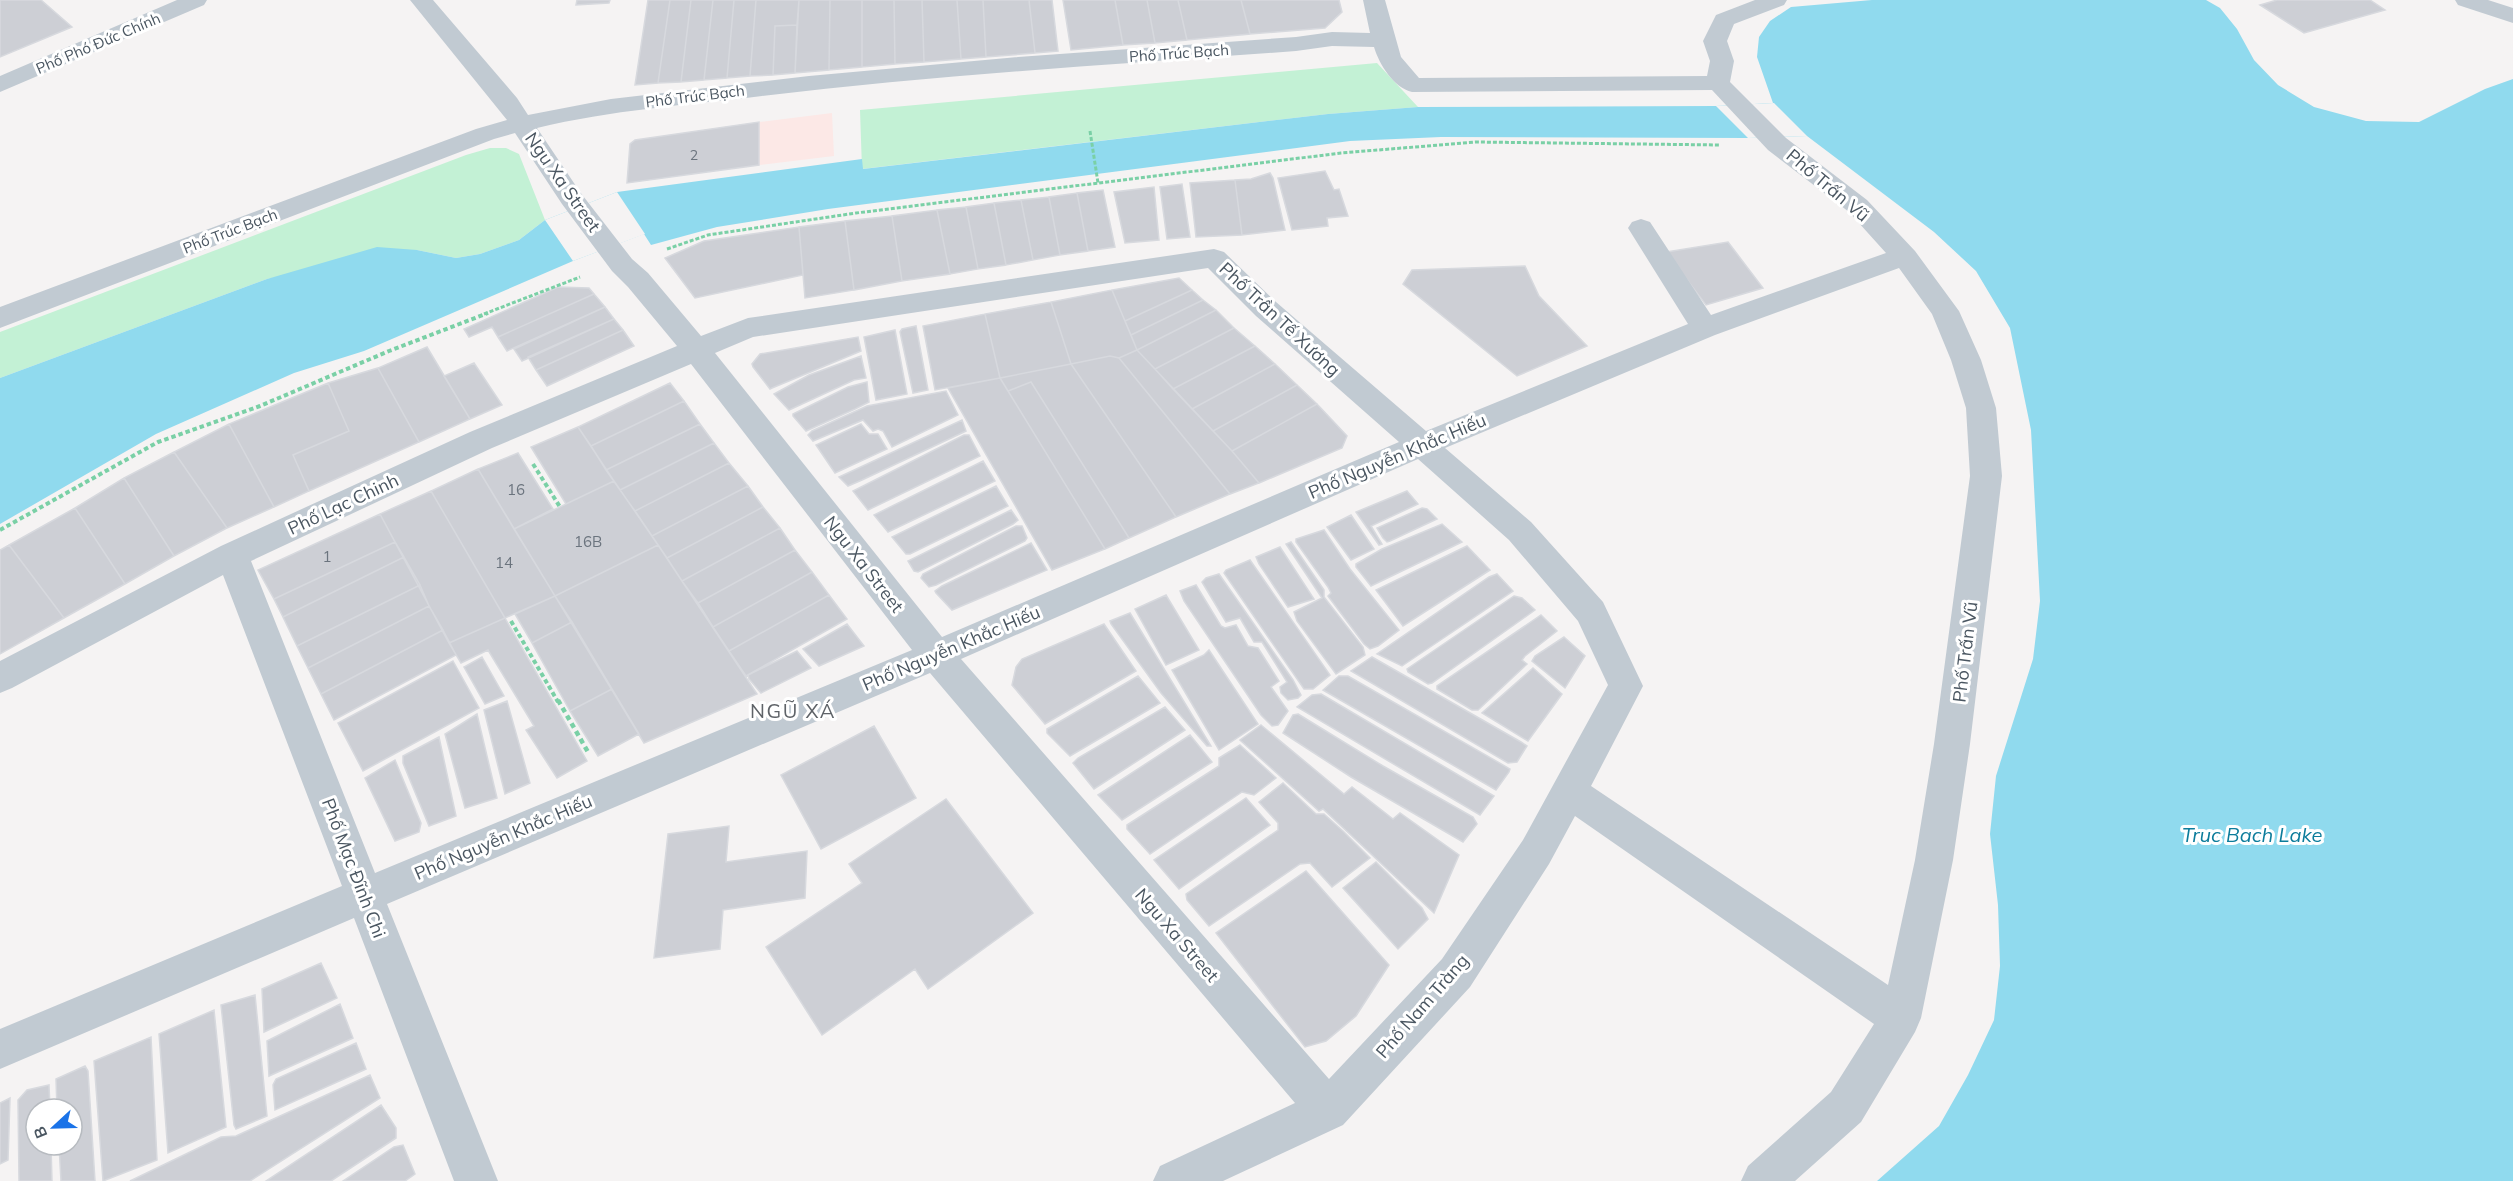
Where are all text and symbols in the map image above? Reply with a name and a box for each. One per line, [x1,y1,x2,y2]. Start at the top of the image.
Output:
street label: Phố Phó Đức Chính [33,8,163,78]
street label: Phố Trúc Bạch [1129,40,1229,66]
street label: Phố Trúc Bạch [644,80,746,112]
street label: Ngu Xa Street [520,128,606,236]
street label: Phố Trấn Vũ [1782,144,1874,226]
house number: 2 [690,146,698,164]
street label: Phố Trúc Bạch [180,204,280,258]
street label: Phố Trần Tế Xương [1215,257,1345,381]
street label: Phố Nguyễn Khắc Hiếu [1305,408,1489,504]
street label: Phố Lạc Chinh [284,468,402,540]
house number: 16 [507,480,525,499]
street label: Ngu Xa Street [819,511,909,617]
house number: 16B [574,532,602,551]
house number: 1 [322,547,332,566]
house number: 14 [495,553,513,572]
street label: Phố Nguyễn Khắc Hiếu [859,600,1043,696]
street label: Phố Trấn Vũ [1947,600,1983,704]
district label: NGŨ XÁ [750,698,836,723]
street label: Phố Nguyễn Khắc Hiếu [411,789,595,885]
street label: Phố Mạc Đĩnh Chi [317,795,391,941]
water label: Truc Bach Lake [2182,822,2322,847]
street label: Ngu Xa Street [1130,884,1224,986]
street label: Phố Nam Tràng [1371,949,1473,1063]
north arrow [24,1097,84,1157]
text: B [29,1124,51,1141]

